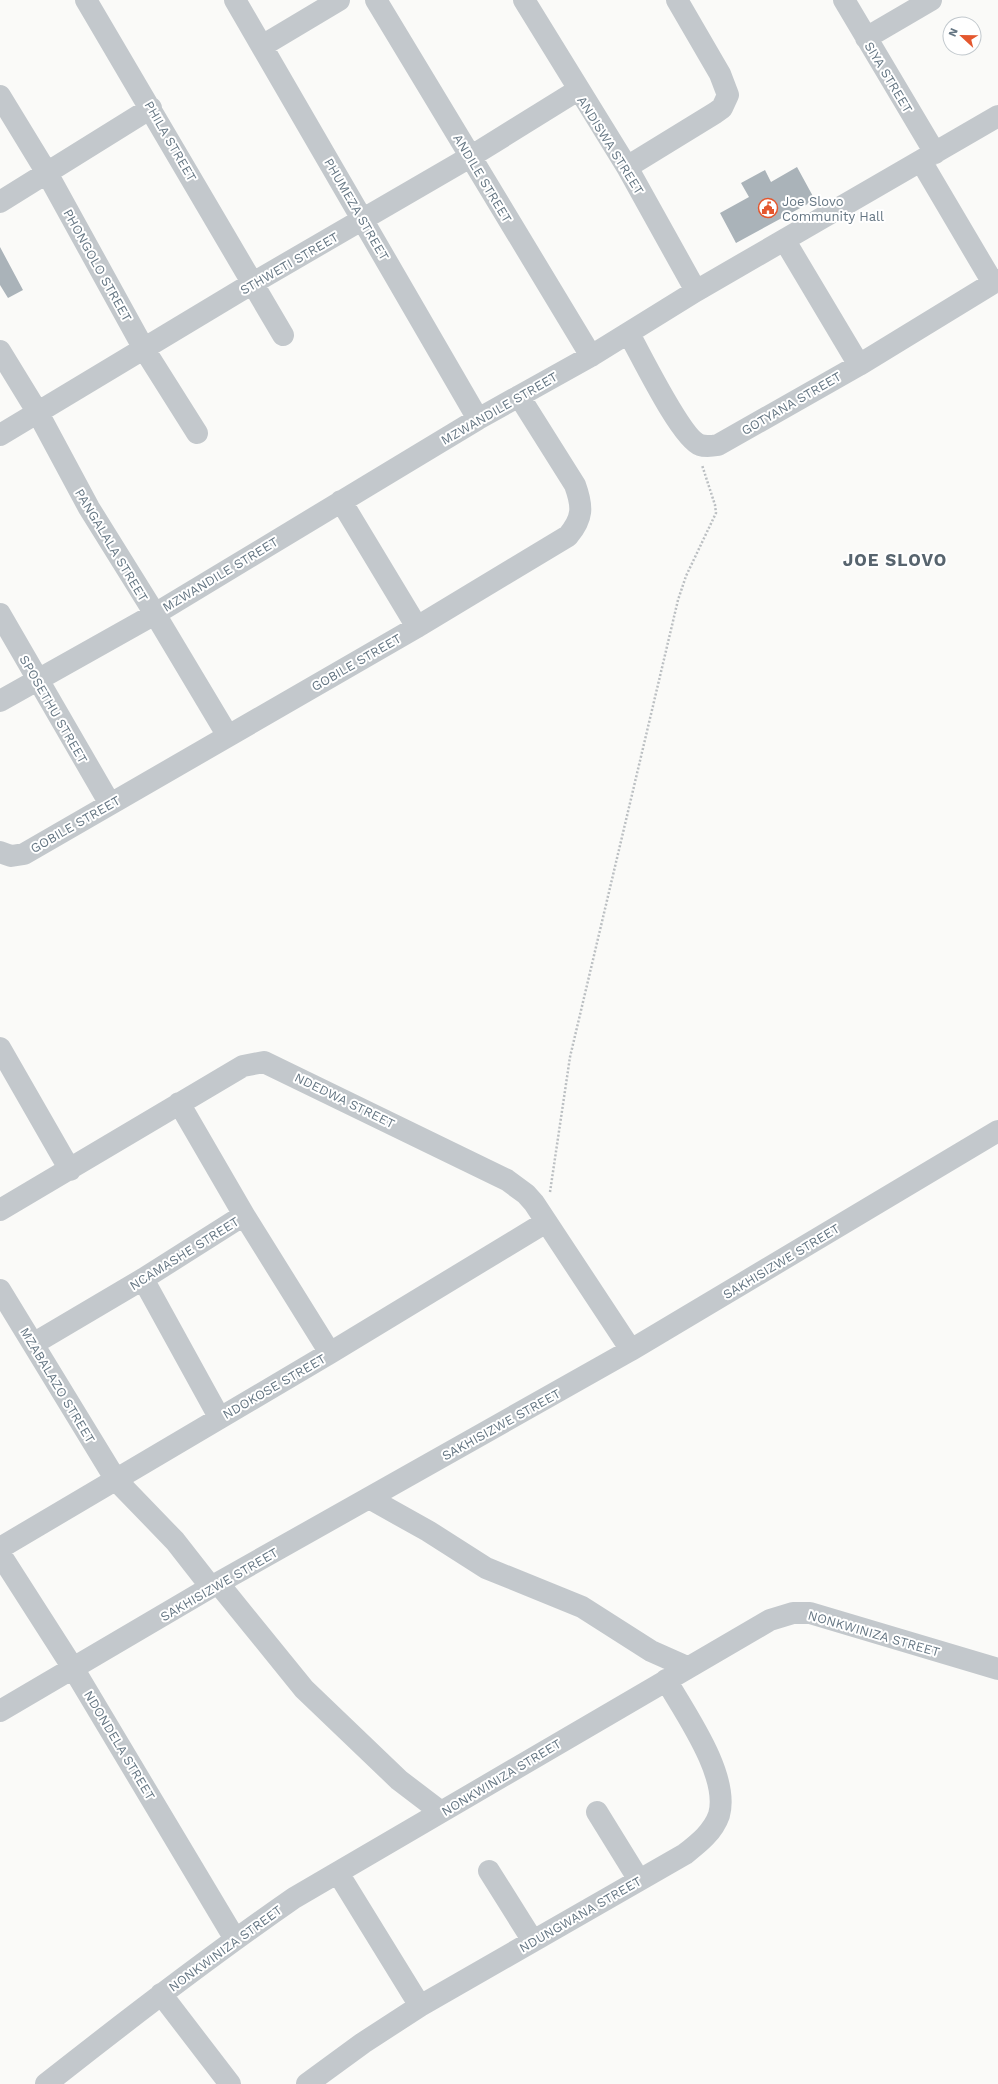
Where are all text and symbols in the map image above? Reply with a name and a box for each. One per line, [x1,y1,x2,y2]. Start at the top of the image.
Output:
north arrow [942,16,982,56]
text: N [946,26,961,39]
street label: SIYA STREET [862,39,916,116]
street label: ANDISWA STREET [574,93,647,197]
street label: PHILA STREET [141,98,200,184]
street label: ANDILE STREET [450,131,515,225]
street label: PHUMEZA STREET [321,155,392,263]
place label: Joe Slovo Community Hall [782,194,884,224]
public building icon: Joe Slovo Community Hall [757,197,779,219]
street label: PHONGOLO STREET [60,206,135,324]
street label: STHWETI STREET [237,229,341,298]
street label: MZWANDILE STREET [438,369,560,448]
street label: GOTYANA STREET [739,369,844,438]
street label: PANGALALA STREET [72,486,151,605]
street label: MZWANDILE STREET [160,534,281,615]
district label: JOE SLOVO [843,550,947,570]
street label: GOBILE STREET [309,631,404,694]
street label: SPOSETHU STREET [16,652,91,766]
street label: GOBILE STREET [28,793,123,856]
street label: NDEDWA STREET [292,1070,398,1131]
street label: NCAMASHE STREET [127,1214,242,1293]
street label: SAKHISIZWE STREET [720,1221,842,1302]
street label: MZABALAZO STREET [17,1325,98,1446]
street label: NDOKOSE STREET [220,1351,329,1422]
street label: SAKHISIZWE STREET [439,1386,563,1463]
street label: SAKHISIZWE STREET [158,1545,281,1624]
street label: NONKWINIZA STREET [806,1607,942,1660]
street label: NDONDELA STREET [81,1688,158,1803]
street label: NONKWINIZA STREET [439,1736,564,1819]
street label: NDUNGWANA STREET [517,1873,644,1956]
street label: NONKWINIZA STREET [166,1902,285,1995]

